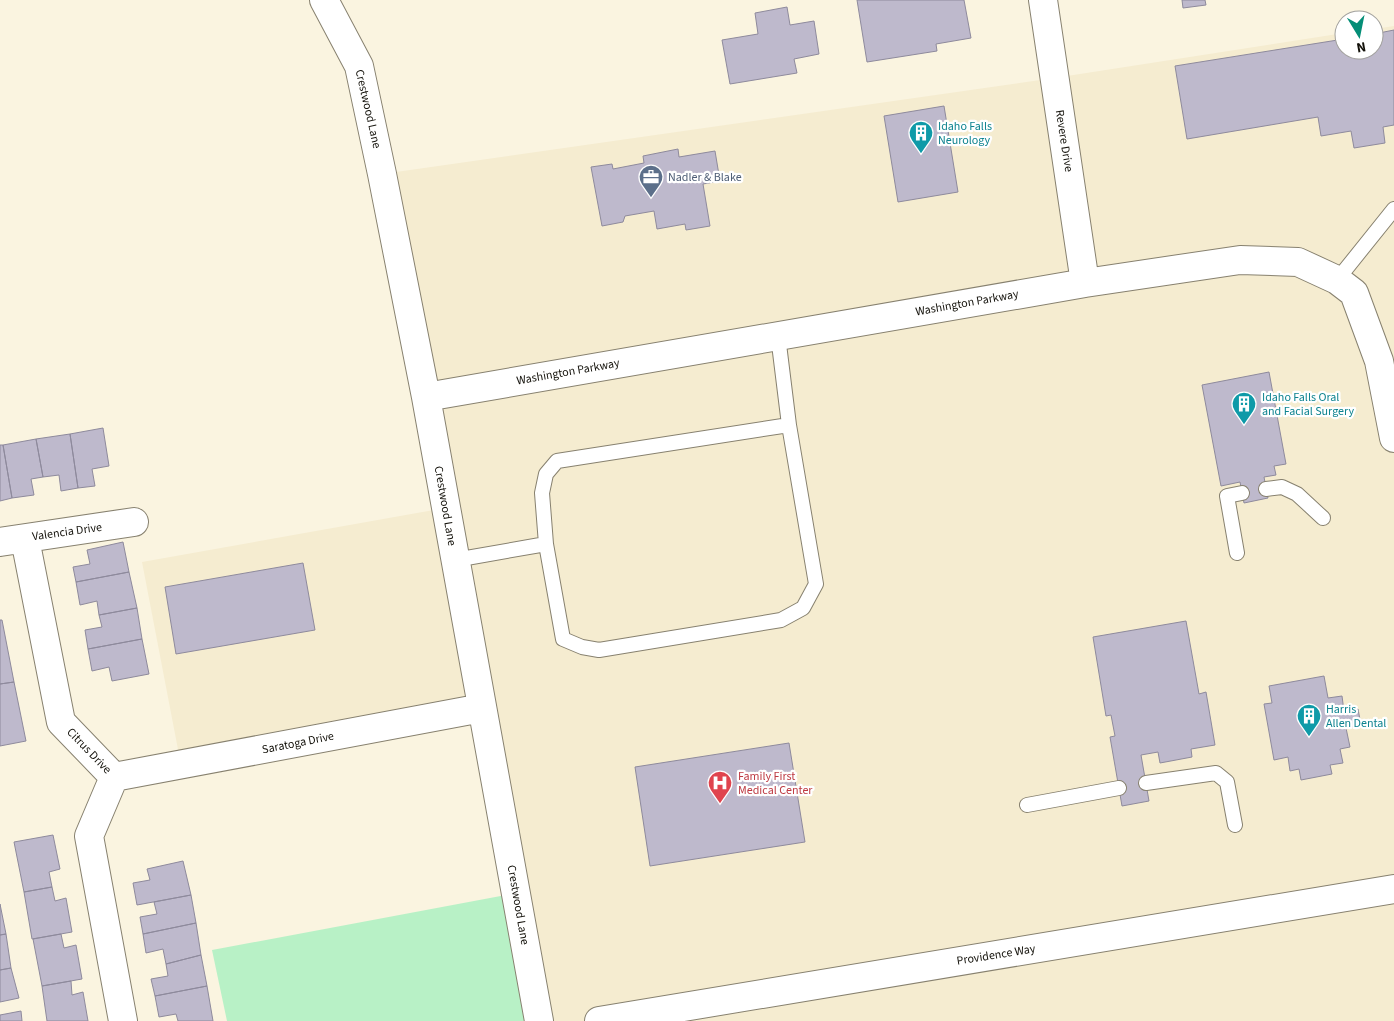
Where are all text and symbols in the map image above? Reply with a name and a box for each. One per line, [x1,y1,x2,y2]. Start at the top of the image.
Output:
north arrow [1334,10,1384,60]
text: N [1355,36,1367,57]
street label: Crestwood Lane [351,68,385,150]
street label: Revere Drive [1051,109,1077,173]
place label: Idaho Falls Neurology [938,118,992,149]
building icon: Idaho Falls Neurology [908,120,934,154]
office icon: Nadler & Blake [638,164,664,198]
place label: Nadler & Blake [668,169,742,186]
street label: Washington Parkway [914,285,1020,320]
street label: Washington Parkway [515,354,621,389]
place label: Idaho Falls Oral and Facial Surgery [1262,389,1354,420]
building icon: Idaho Falls Oral and Facial Surgery [1231,391,1257,425]
street label: Crestwood Lane [430,465,460,547]
street label: Valencia Drive [31,519,103,545]
place label: Harris Allen Dental [1326,701,1386,732]
building icon: Harris Allen Dental [1296,703,1322,737]
street label: Citrus Drive [63,724,115,778]
street label: Saratoga Drive [261,728,335,758]
place label: Family First Medical Center [738,768,813,799]
hospital icon: Family First Medical Center [707,770,733,804]
street label: Crestwood Lane [503,864,533,946]
street label: Providence Way [955,940,1037,970]

